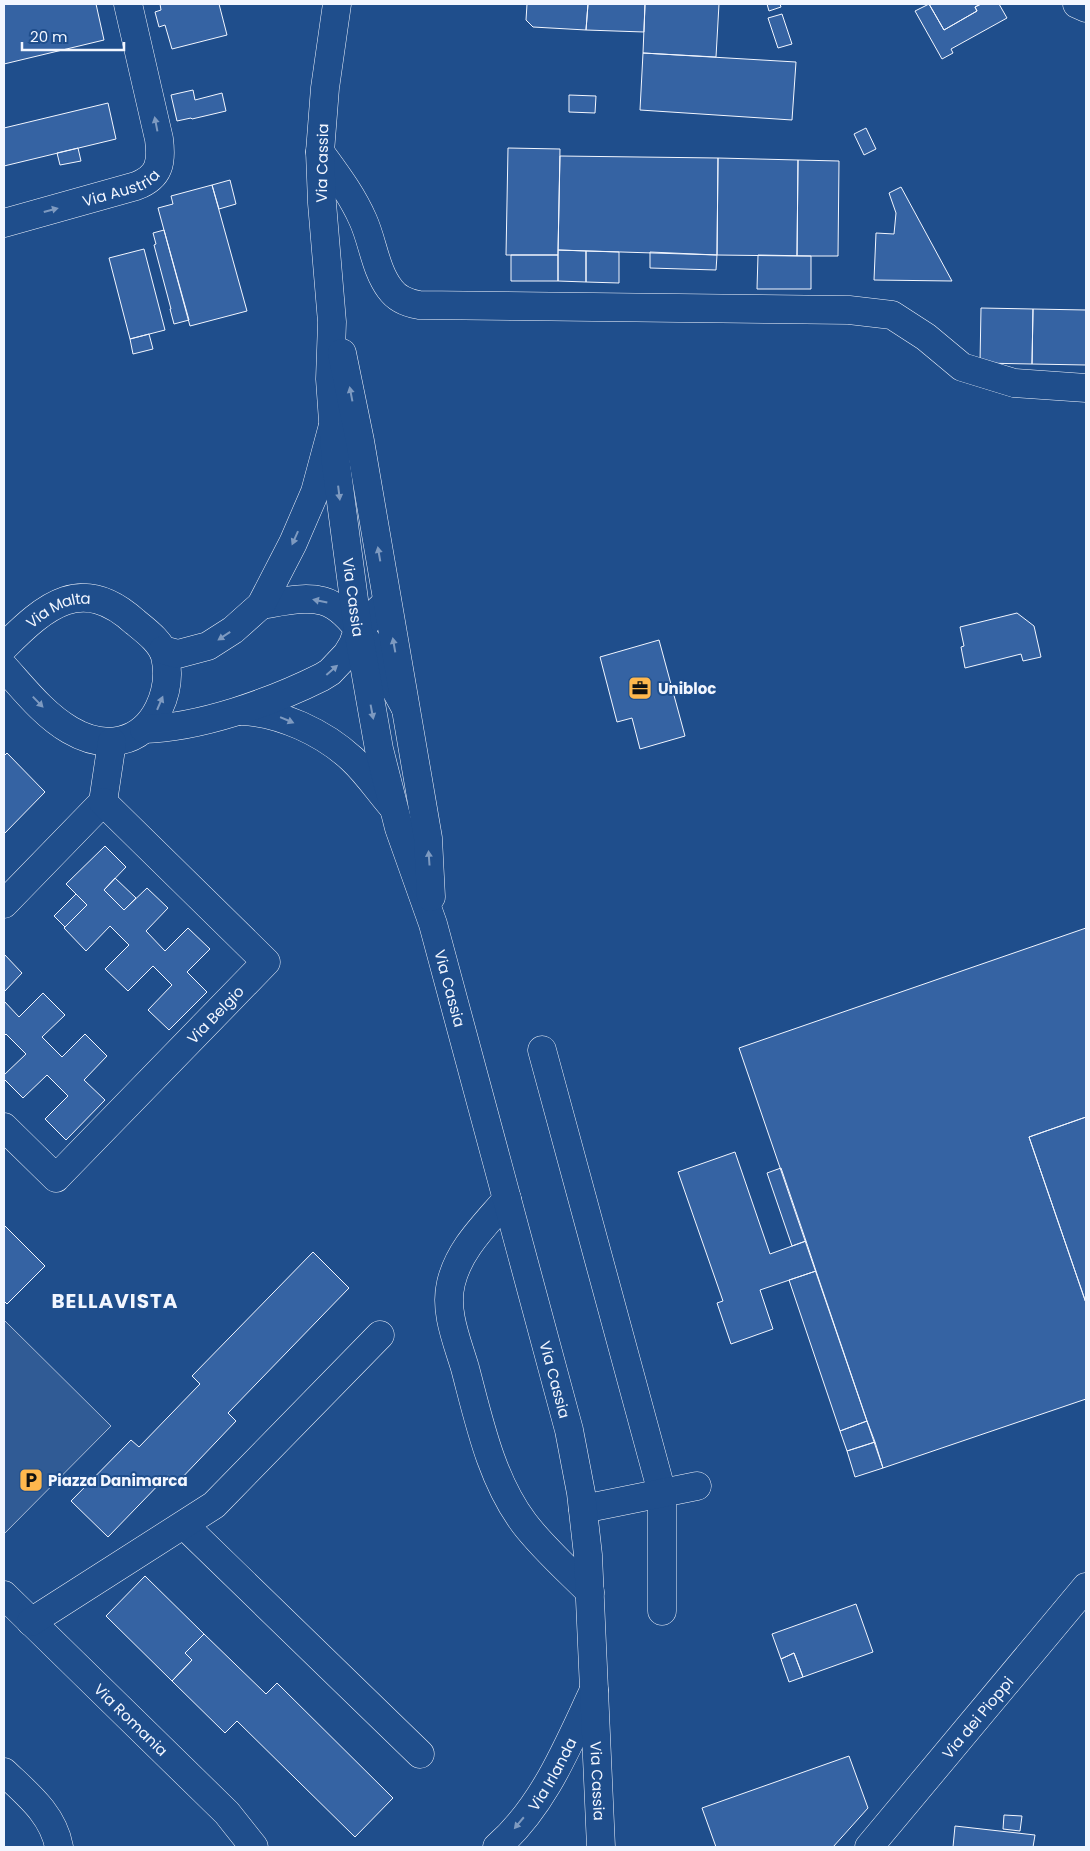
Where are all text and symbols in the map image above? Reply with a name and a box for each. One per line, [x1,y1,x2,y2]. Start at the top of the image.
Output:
scale bar [22,20,125,52]
text: 20 m [30,26,68,47]
one-way arrow [152,117,160,132]
street label: Via Cassia [311,123,333,203]
street label: Via Austria [80,165,164,211]
one-way arrow [43,205,58,213]
one-way arrow [347,386,355,401]
one-way arrow [335,485,343,501]
one-way arrow [291,531,299,545]
one-way arrow [375,545,383,561]
street label: Via Cassia [338,556,369,638]
street label: Via Malta [21,587,91,632]
one-way arrow [311,597,327,605]
one-way arrow [217,631,231,641]
one-way arrow [390,637,398,653]
one-way arrow [325,664,338,675]
office icon: Unibloc [627,675,653,701]
place label: Unibloc [658,678,716,699]
one-way arrow [32,696,44,708]
one-way arrow [157,696,165,710]
one-way arrow [368,704,376,720]
one-way arrow [280,717,294,725]
one-way arrow [425,849,433,865]
street label: Via Cassia [430,947,471,1029]
street label: Via Belgio [182,981,248,1048]
district label: BELLAVISTA [51,1287,179,1315]
street label: Via Cassia [535,1338,576,1420]
parking icon: Piazza Danimarca [18,1467,44,1493]
place label: Piazza Danimarca [48,1470,188,1491]
street label: Via dei Pioppi [937,1672,1018,1763]
street label: Via Romania [90,1678,173,1760]
street label: Via Irlanda [523,1734,581,1815]
street label: Via Cassia [586,1741,610,1821]
one-way arrow [513,1817,524,1830]

